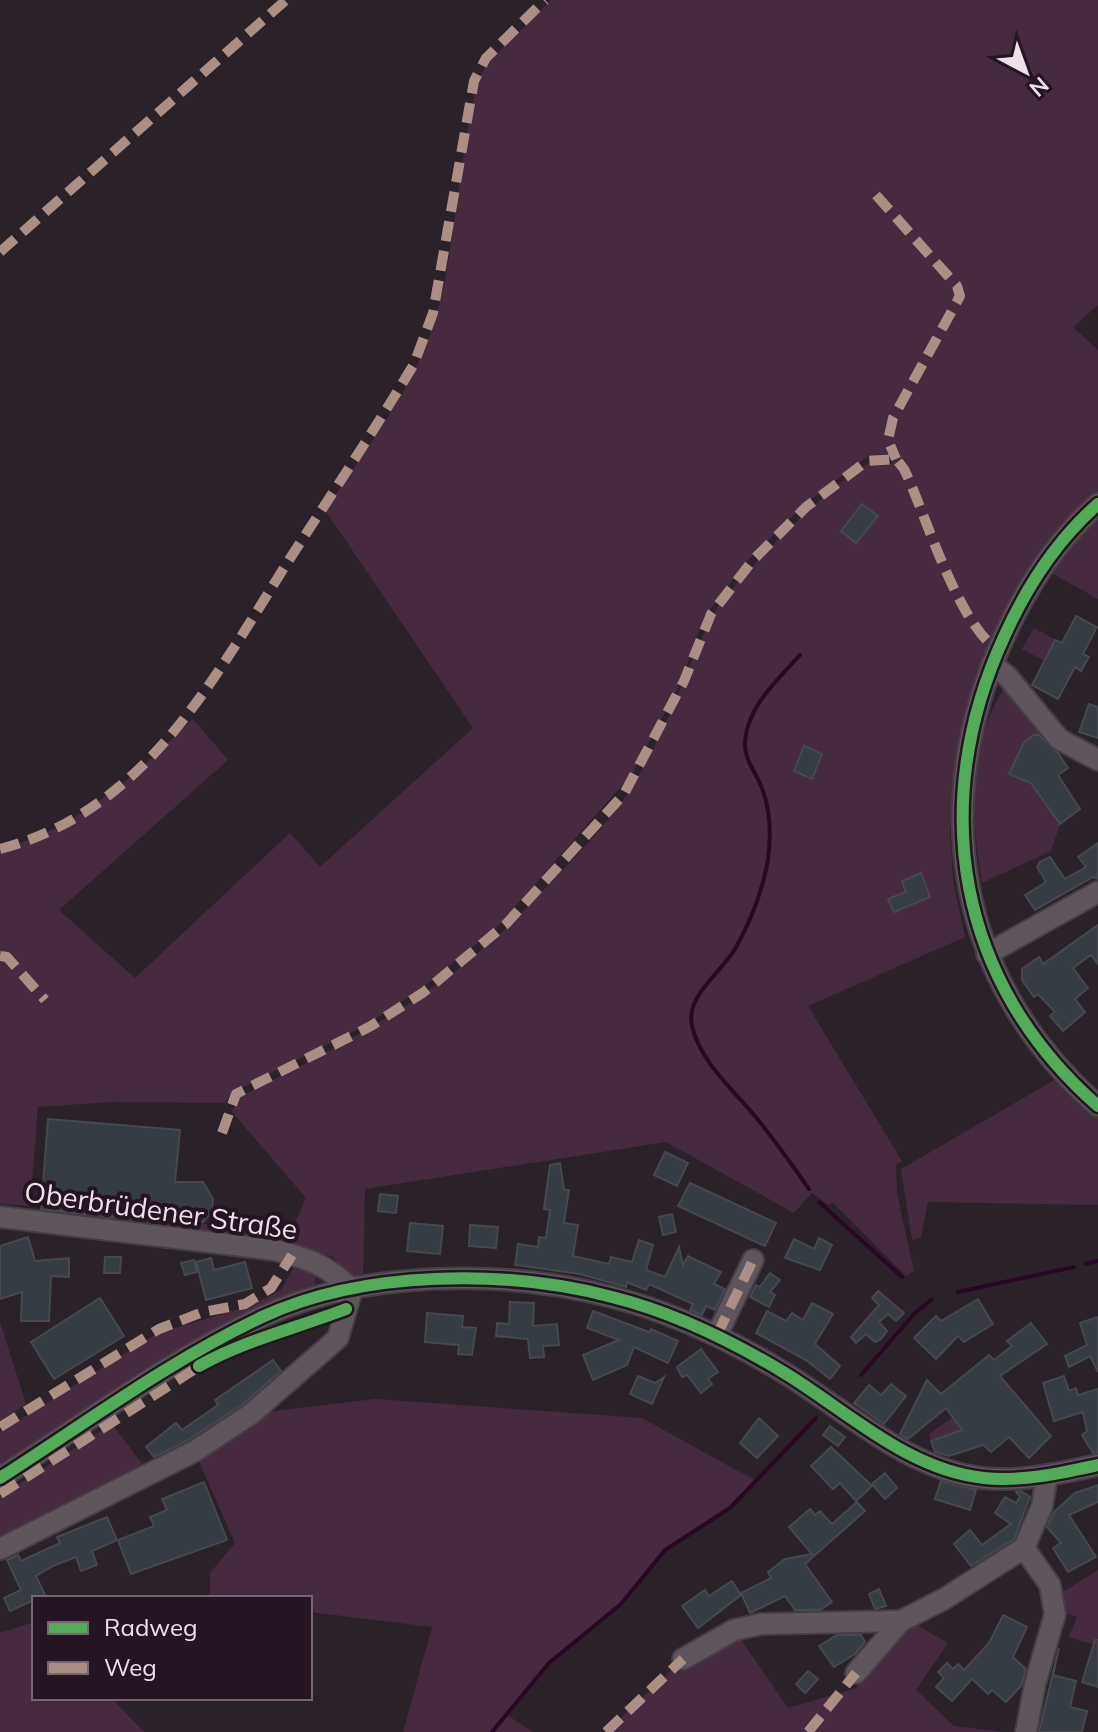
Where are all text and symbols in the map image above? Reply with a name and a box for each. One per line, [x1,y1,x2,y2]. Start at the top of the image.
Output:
north arrow [986,32,1066,112]
text: N [1024,71,1055,103]
street label: Oberbrüdener Straße [22,1174,300,1246]
legend [32,1596,312,1700]
text: Radweg [104,1612,198,1642]
text: Weg [104,1652,157,1682]

